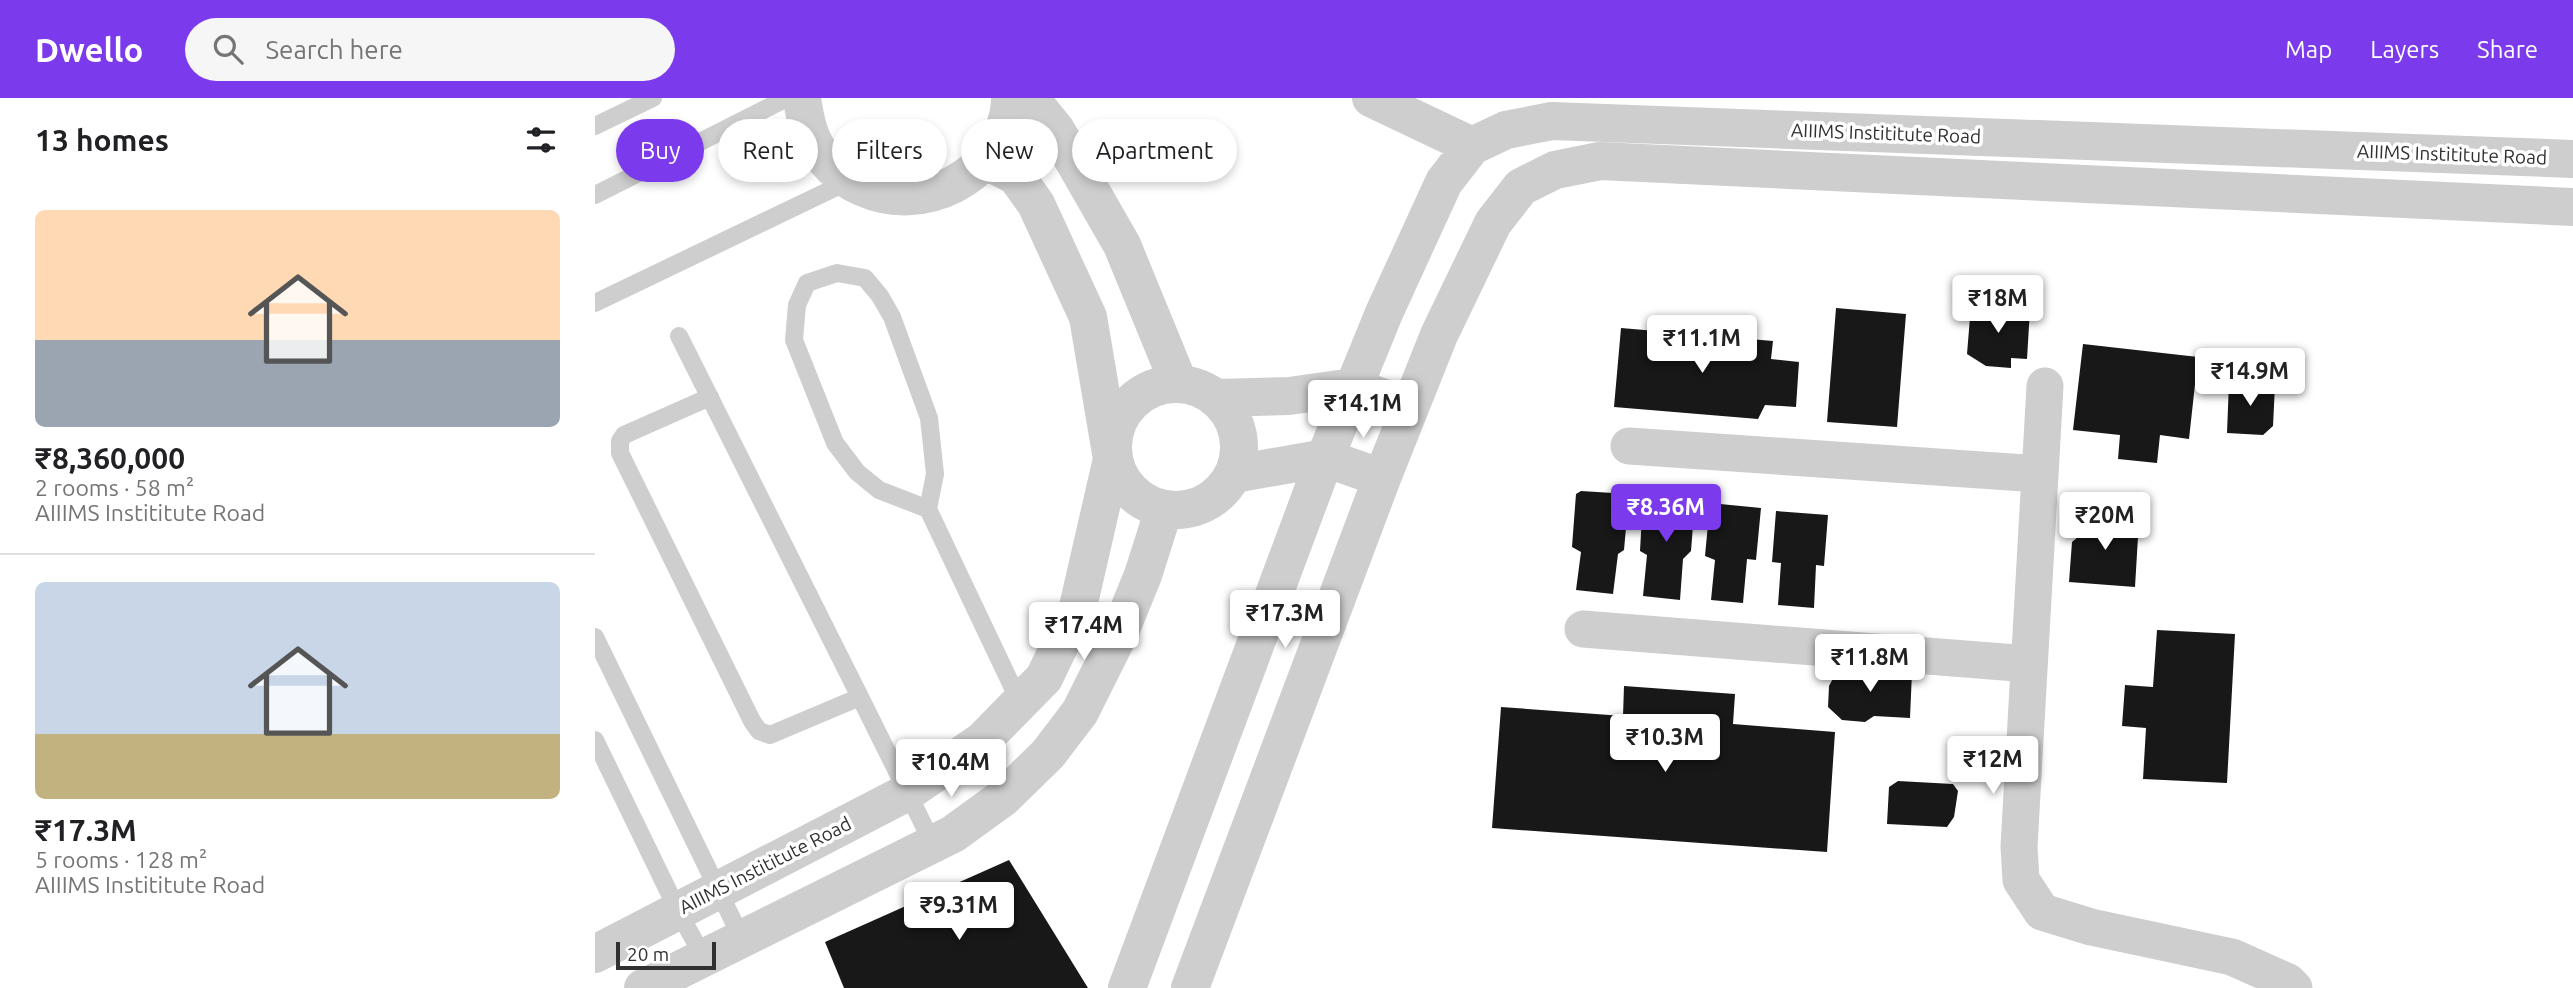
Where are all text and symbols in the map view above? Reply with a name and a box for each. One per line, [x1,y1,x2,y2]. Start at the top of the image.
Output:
search box [185,18,675,81]
icon: search [209,30,247,68]
text: Dwello [35,31,143,68]
text: Search here [265,35,403,64]
text: Map [2285,36,2332,63]
text: Layers [2370,36,2439,63]
text: Share [2477,36,2538,63]
chip: Buy [616,119,704,182]
chip: Rent [718,119,818,182]
chip: Filters [832,119,947,182]
chip: New [961,119,1058,182]
chip: Apartment [1072,119,1237,182]
street label: AIIIMS Instititute Road [1791,119,1981,147]
icon: filters [522,121,560,159]
text: 13 homes [35,123,169,157]
street label: AIIIMS Instititute Road [2357,140,2547,168]
icon: home [235,256,361,382]
pin: ₹18M [1957,275,2039,335]
text: ₹18M [1968,285,2028,310]
pin: ₹11.1M [1645,316,1759,375]
text: ₹11.1M [1663,325,1741,350]
pin: ₹14.9M [2193,348,2307,408]
text: ₹14.9M [2211,358,2289,383]
pin: ₹14.1M [1306,380,1420,440]
text: ₹14.1M [1324,390,1402,415]
text: ₹8,360,000 [35,441,185,475]
text: 2 rooms · 58 m² [35,475,194,500]
pin: ₹8.36M [1609,484,1723,544]
pin: ₹20M [2064,492,2146,552]
text: ₹8.36M [1627,494,1705,519]
text: AIIIMS Instititute Road [35,500,265,525]
text: ₹20M [2075,502,2135,527]
pin: ₹17.3M [1228,590,1342,650]
text: ₹17.3M [1246,600,1324,625]
pin: ₹17.4M [1027,602,1141,662]
text: ₹17.4M [1045,612,1123,637]
icon: home [235,628,361,754]
pin: ₹11.8M [1813,634,1927,694]
text: ₹11.8M [1831,644,1909,669]
pin: ₹10.3M [1608,714,1722,774]
text: ₹10.3M [1626,724,1704,749]
pin: ₹12M [1952,736,2034,796]
pin: ₹10.4M [894,740,1008,799]
text: ₹12M [1963,746,2023,771]
text: ₹10.4M [912,749,990,774]
street label: AIIIMS Instititute Road [675,812,855,918]
text: ₹17.3M [35,813,137,847]
text: 5 rooms · 128 m² [35,847,207,872]
text: AIIIMS Instititute Road [35,872,265,897]
pin: ₹9.31M [902,882,1016,942]
text: ₹9.31M [920,892,998,917]
scale bar [616,939,716,971]
text: 20 m [627,943,669,965]

